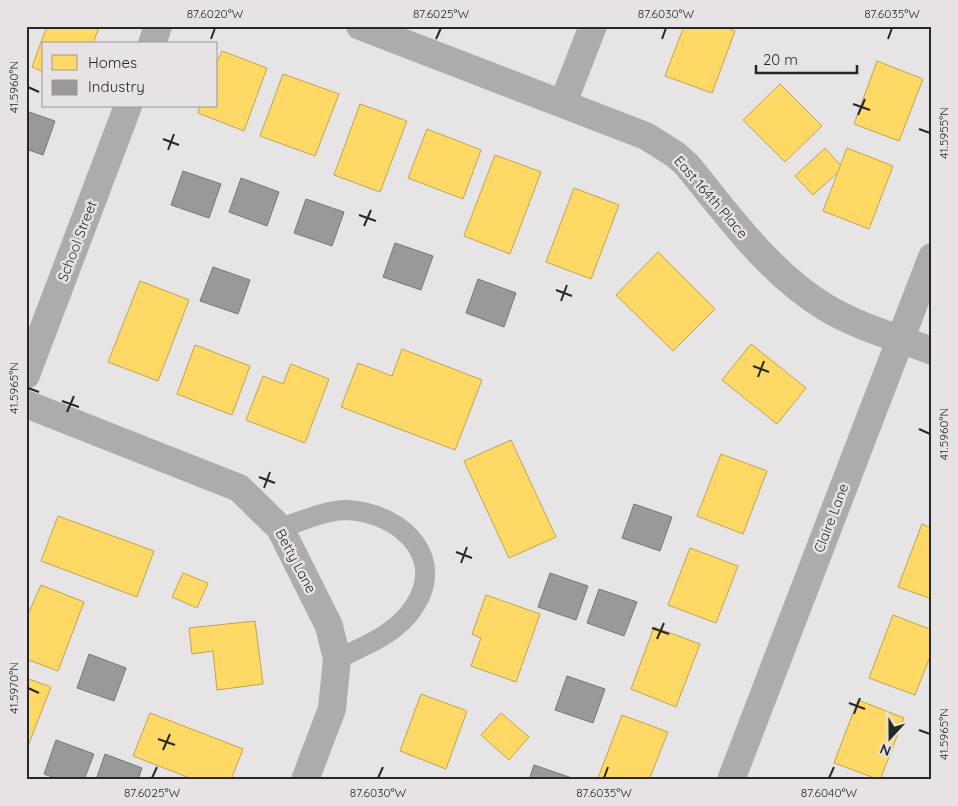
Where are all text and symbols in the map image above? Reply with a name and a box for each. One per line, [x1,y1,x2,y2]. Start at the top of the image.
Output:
text: 87.6020°W [187,6,244,21]
text: 87.6025°W [413,6,469,21]
text: 87.6030°W [638,6,695,21]
text: 87.6035°W [864,6,920,21]
legend [42,42,218,108]
scale bar [756,42,857,74]
text: 20 m [763,50,798,69]
text: Homes [88,53,137,72]
text: 41.5960°N [6,61,21,113]
text: Industry [88,77,145,96]
text: 41.5955°N [936,107,951,159]
street label: East 164th Place [670,152,752,242]
street label: School Street [53,198,101,284]
text: 41.5965°N [6,362,21,414]
text: 41.5960°N [936,408,951,460]
street label: Claire Lane [810,481,852,555]
street label: Betty Lane [272,526,320,596]
text: 41.5970°N [6,662,21,714]
text: 41.5965°N [936,708,951,760]
north arrow [866,714,916,764]
text: N [877,740,893,760]
text: 87.6025°W [124,785,180,800]
text: 87.6030°W [350,785,407,800]
text: 87.6035°W [576,785,632,800]
text: 87.6040°W [801,785,858,800]

